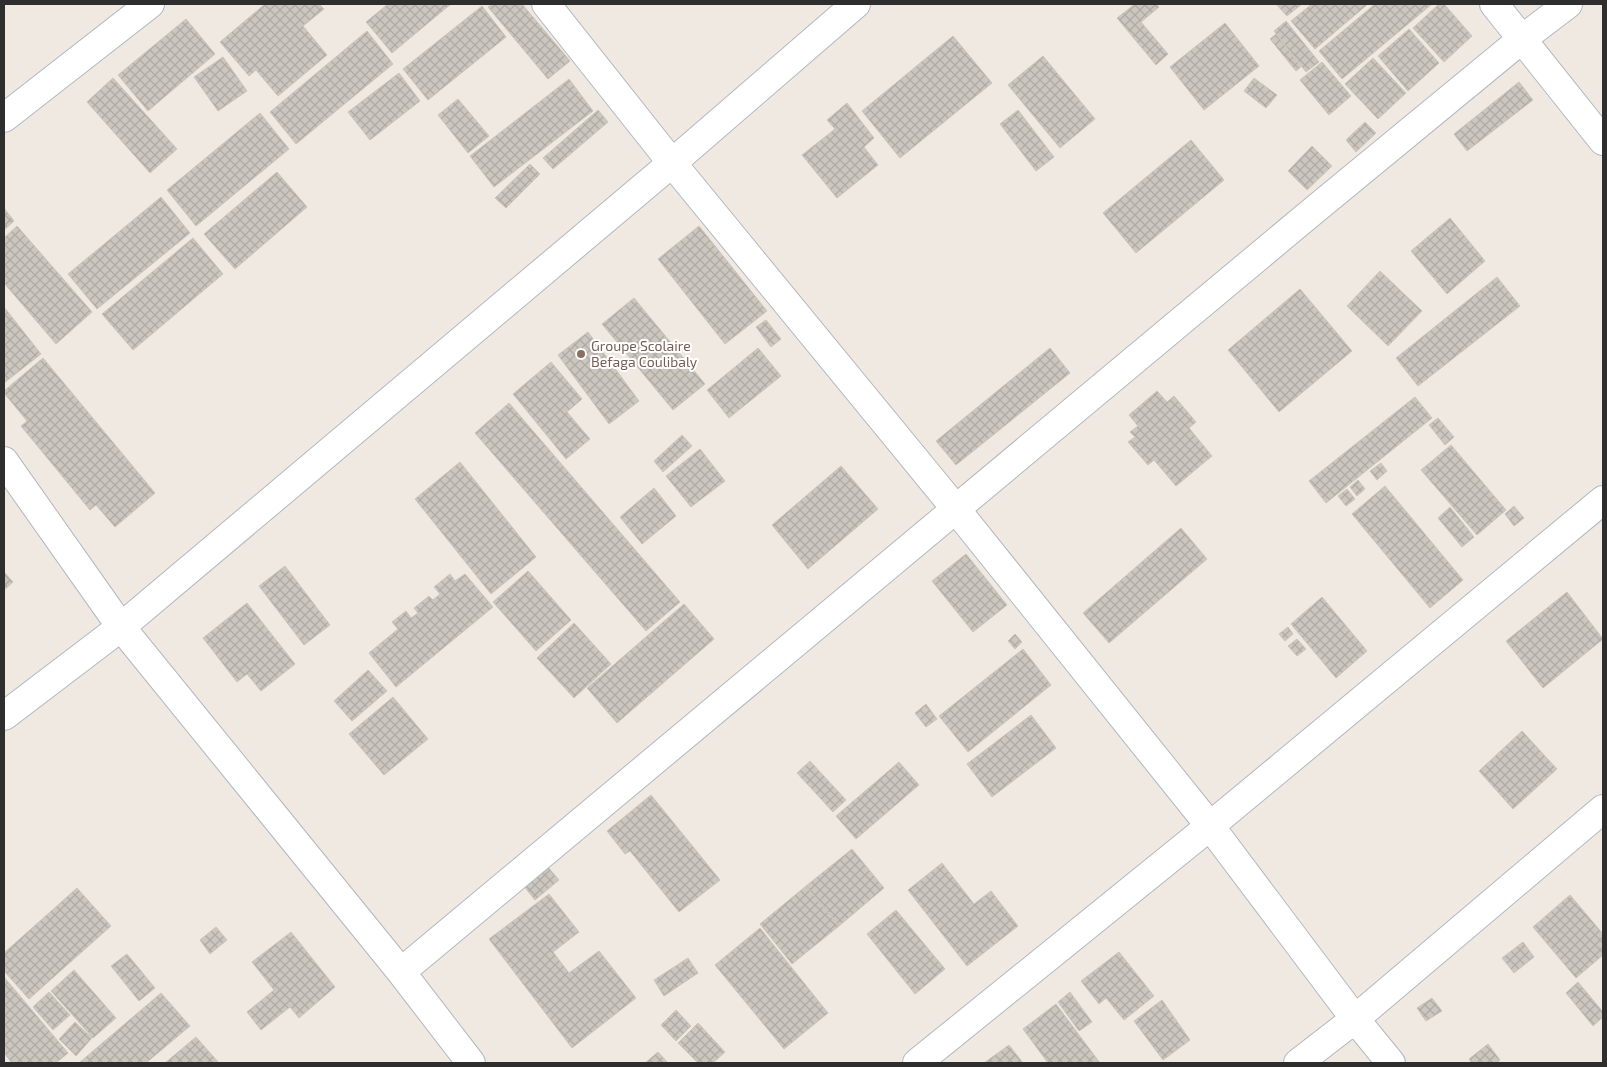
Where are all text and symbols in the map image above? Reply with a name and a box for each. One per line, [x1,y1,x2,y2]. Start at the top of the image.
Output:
place label: Groupe Scolaire Befaga Coulibaly [591,337,698,370]
marker: Groupe Scolaire Befaga Coulibaly [575,348,587,360]

